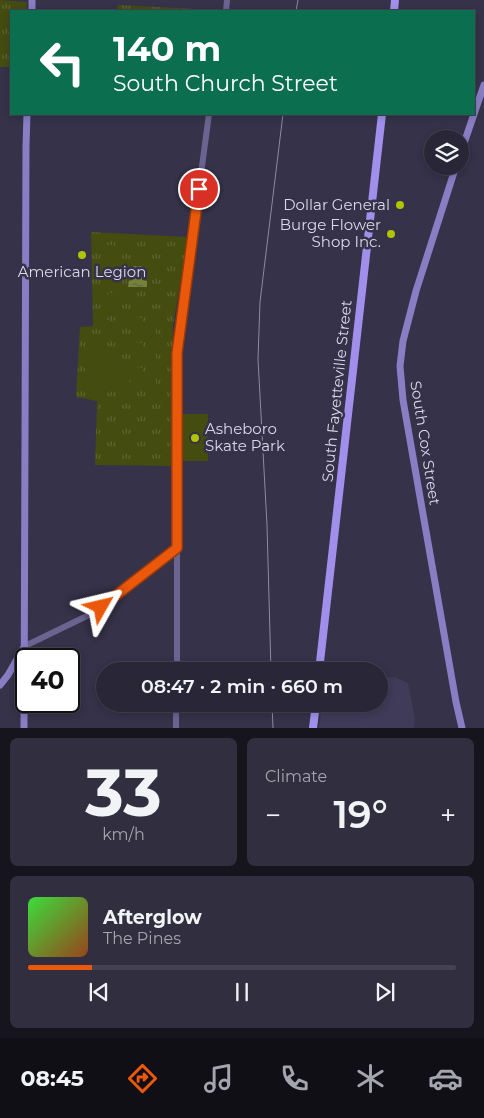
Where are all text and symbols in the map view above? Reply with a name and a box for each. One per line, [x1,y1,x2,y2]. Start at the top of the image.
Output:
text: 140 m [113,27,221,70]
icon: left [30,30,95,95]
text: South Church Street [113,70,338,97]
map controls [424,130,469,175]
button: layers [424,130,469,175]
pin [178,168,220,210]
icon: arrive [185,175,213,203]
place label: Dollar General [283,195,390,214]
marker: Dollar General [394,199,406,211]
place label: Burge Flower Shop Inc. [280,215,381,251]
marker: Burge Flower Shop Inc. [385,228,397,240]
marker: American Legion [76,249,88,261]
place label: American Legion [18,262,146,281]
street label: South Fayetteville Street [318,299,356,483]
street label: South Cox Street [406,379,445,506]
place label: Asheboro Skate Park [205,419,285,455]
marker: Asheboro Skate Park [189,432,201,444]
position arrow [74,580,126,632]
speed limit sign: 40 [15,648,80,713]
text: 08:47 · 2 min · 660 m [141,675,343,698]
text: 33 [85,753,162,832]
text: Climate [265,767,327,786]
text: 19° [333,791,388,838]
text: − [265,798,281,832]
text: + [440,798,456,832]
text: km/h [102,825,145,844]
text: Afterglow [103,906,202,929]
text: The Pines [103,929,181,948]
icon: previous [85,978,113,1006]
icon: pause [228,978,256,1006]
icon: next [371,978,399,1006]
icon: directions [125,1061,160,1096]
icon: music [201,1061,236,1096]
icon: phone [277,1061,312,1096]
icon: climate [353,1061,388,1096]
icon: car [428,1061,463,1096]
text: 08:45 [20,1065,84,1092]

